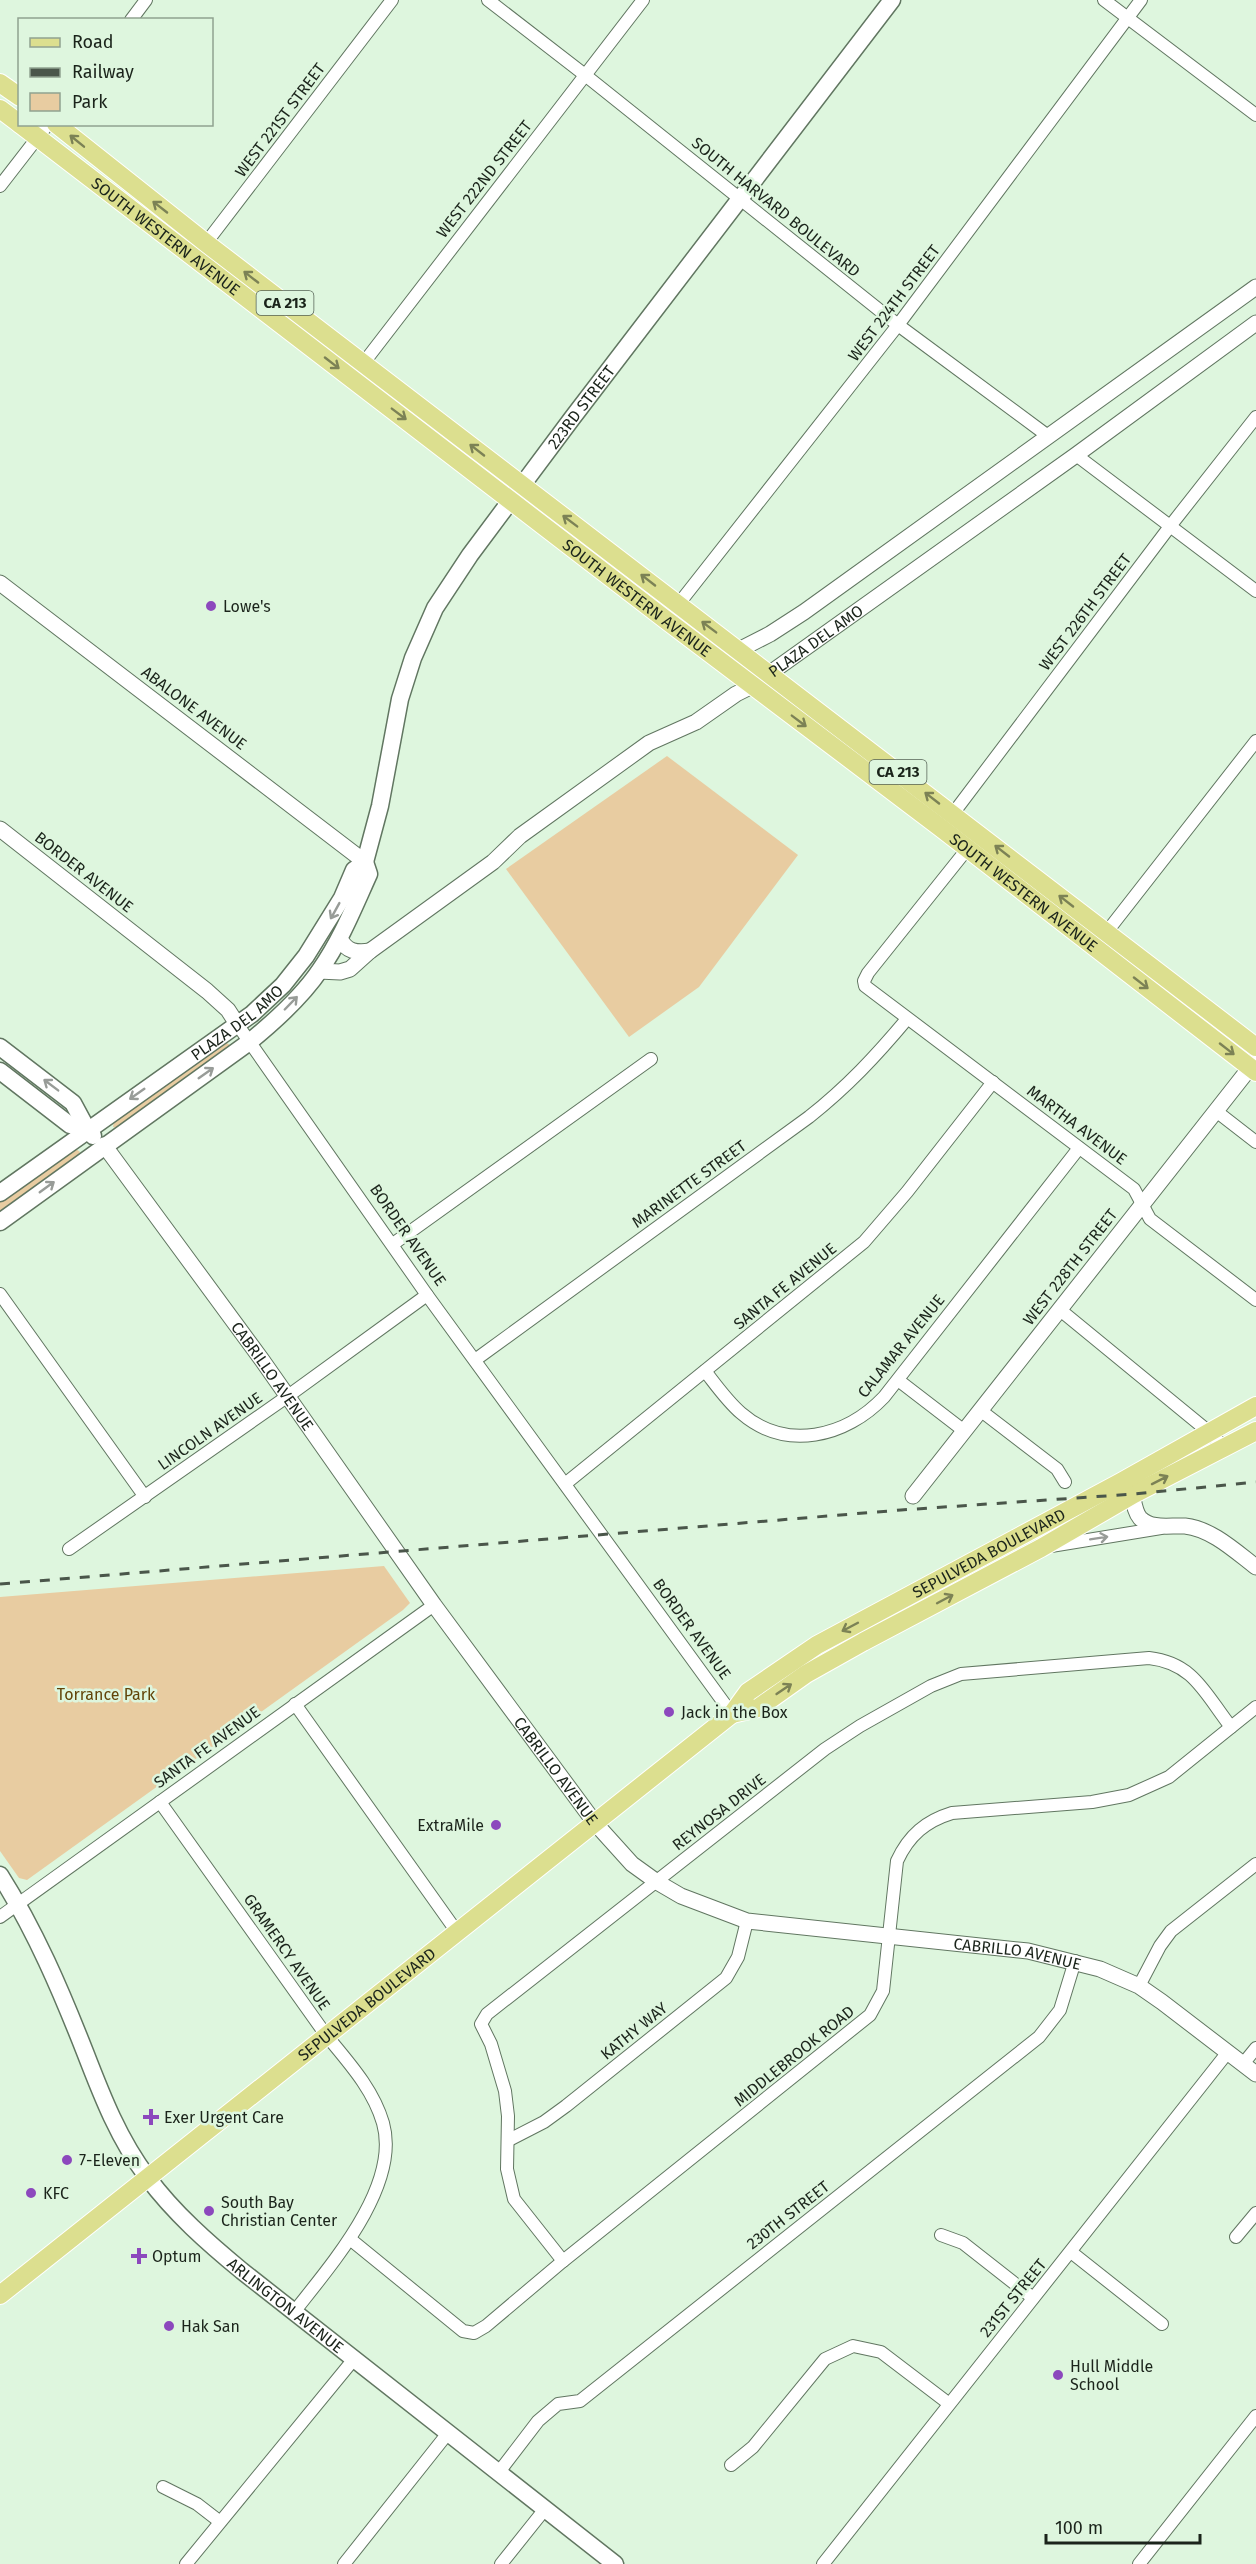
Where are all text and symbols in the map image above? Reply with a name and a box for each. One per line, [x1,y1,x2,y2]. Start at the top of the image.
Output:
legend [18,18,213,126]
text: Road [72,31,114,53]
street label: WEST 221ST STREET [231,59,329,181]
text: Railway [72,61,134,83]
text: Park [72,91,108,113]
street label: WEST 222ND STREET [432,116,536,241]
street label: SOUTH HARVARD BOULEVARD [688,133,864,281]
one-way arrow [69,135,85,148]
street label: SOUTH WESTERN AVENUE [88,173,244,299]
one-way arrow [152,200,168,213]
street label: WEST 224TH STREET [844,241,944,365]
one-way arrow [243,271,259,283]
road number: CA 213 [256,291,314,315]
one-way arrow [323,356,339,369]
street label: 223RD STREET [543,361,619,452]
one-way arrow [390,407,406,420]
one-way arrow [470,443,486,456]
one-way arrow [563,515,579,527]
street label: SOUTH WESTERN AVENUE [559,535,715,661]
street label: WEST 226TH STREET [1035,549,1136,674]
one-way arrow [640,574,656,587]
place label: Lowe's [223,597,271,616]
marker: Lowe's [204,599,218,613]
street label: PLAZA DEL AMO [765,600,867,681]
one-way arrow [701,621,717,633]
street label: ABALONE AVENUE [138,662,250,754]
one-way arrow [791,715,807,728]
road number: CA 213 [870,760,926,784]
one-way arrow [925,792,941,805]
street label: BORDER AVENUE [31,828,137,916]
street label: SOUTH WESTERN AVENUE [946,829,1102,955]
one-way arrow [994,845,1010,858]
one-way arrow [1058,894,1074,907]
one-way arrow [329,902,341,919]
one-way arrow [1133,976,1149,989]
street label: PLAZA DEL AMO [187,981,287,1064]
one-way arrow [284,996,298,1011]
one-way arrow [1218,1043,1234,1055]
one-way arrow [197,1067,213,1079]
one-way arrow [43,1079,59,1092]
street label: MARTHA AVENUE [1023,1081,1131,1169]
one-way arrow [130,1088,146,1100]
street label: MARINETTE STREET [628,1136,750,1232]
one-way arrow [39,1181,55,1193]
street label: BORDER AVENUE [366,1181,450,1289]
street label: WEST 228TH STREET [1019,1205,1122,1329]
street label: SANTA FE AVENUE [730,1239,840,1333]
street label: CALAMAR AVENUE [854,1291,948,1401]
street label: CABRILLO AVENUE [227,1318,318,1434]
street label: LINCOLN AVENUE [154,1388,266,1474]
one-way arrow [1151,1474,1169,1486]
street label: SEPULVEDA BOULEVARD [909,1504,1068,1602]
one-way arrow [1088,1533,1108,1544]
street label: BORDER AVENUE [649,1575,735,1683]
one-way arrow [936,1593,953,1605]
one-way arrow [842,1621,859,1633]
one-way arrow [775,1682,792,1694]
park label: Torrance Park [57,1685,156,1704]
street label: SANTA FE AVENUE [150,1702,264,1792]
place label: Jack in the Box [681,1703,788,1722]
marker: Jack in the Box [662,1705,676,1719]
street label: CABRILLO AVENUE [510,1713,602,1828]
street label: REYNOSA DRIVE [669,1770,769,1854]
place label: ExtraMile [417,1816,484,1835]
marker: ExtraMile [489,1818,503,1832]
street label: GRAMERCY AVENUE [240,1890,334,2014]
street label: CABRILLO AVENUE [953,1934,1083,1973]
street label: SEPULVEDA BOULEVARD [294,1944,439,2065]
street label: KATHY WAY [597,1998,671,2064]
street label: MIDDLEBROOK ROAD [730,2002,858,2110]
marker: Exer Urgent Care [142,2108,160,2126]
place label: Exer Urgent Care [164,2108,284,2127]
place label: 7-Eleven [79,2151,140,2170]
marker: 7-Eleven [60,2153,74,2167]
street label: 230TH STREET [743,2176,834,2253]
place label: KFC [43,2184,69,2203]
marker: KFC [24,2186,38,2200]
place label: South Bay Christian Center [221,2193,338,2230]
marker: South Bay Christian Center [202,2204,216,2218]
marker: Optum [130,2247,148,2265]
place label: Optum [152,2247,201,2266]
street label: ARLINGTON AVENUE [224,2254,348,2357]
street label: 231ST STREET [976,2255,1051,2341]
place label: Hak San [181,2317,240,2336]
marker: Hak San [162,2319,176,2333]
place label: Hull Middle School [1070,2357,1153,2394]
marker: Hull Middle School [1051,2368,1065,2382]
scale bar [1046,2507,1200,2545]
text: 100 m [1055,2517,1103,2539]

